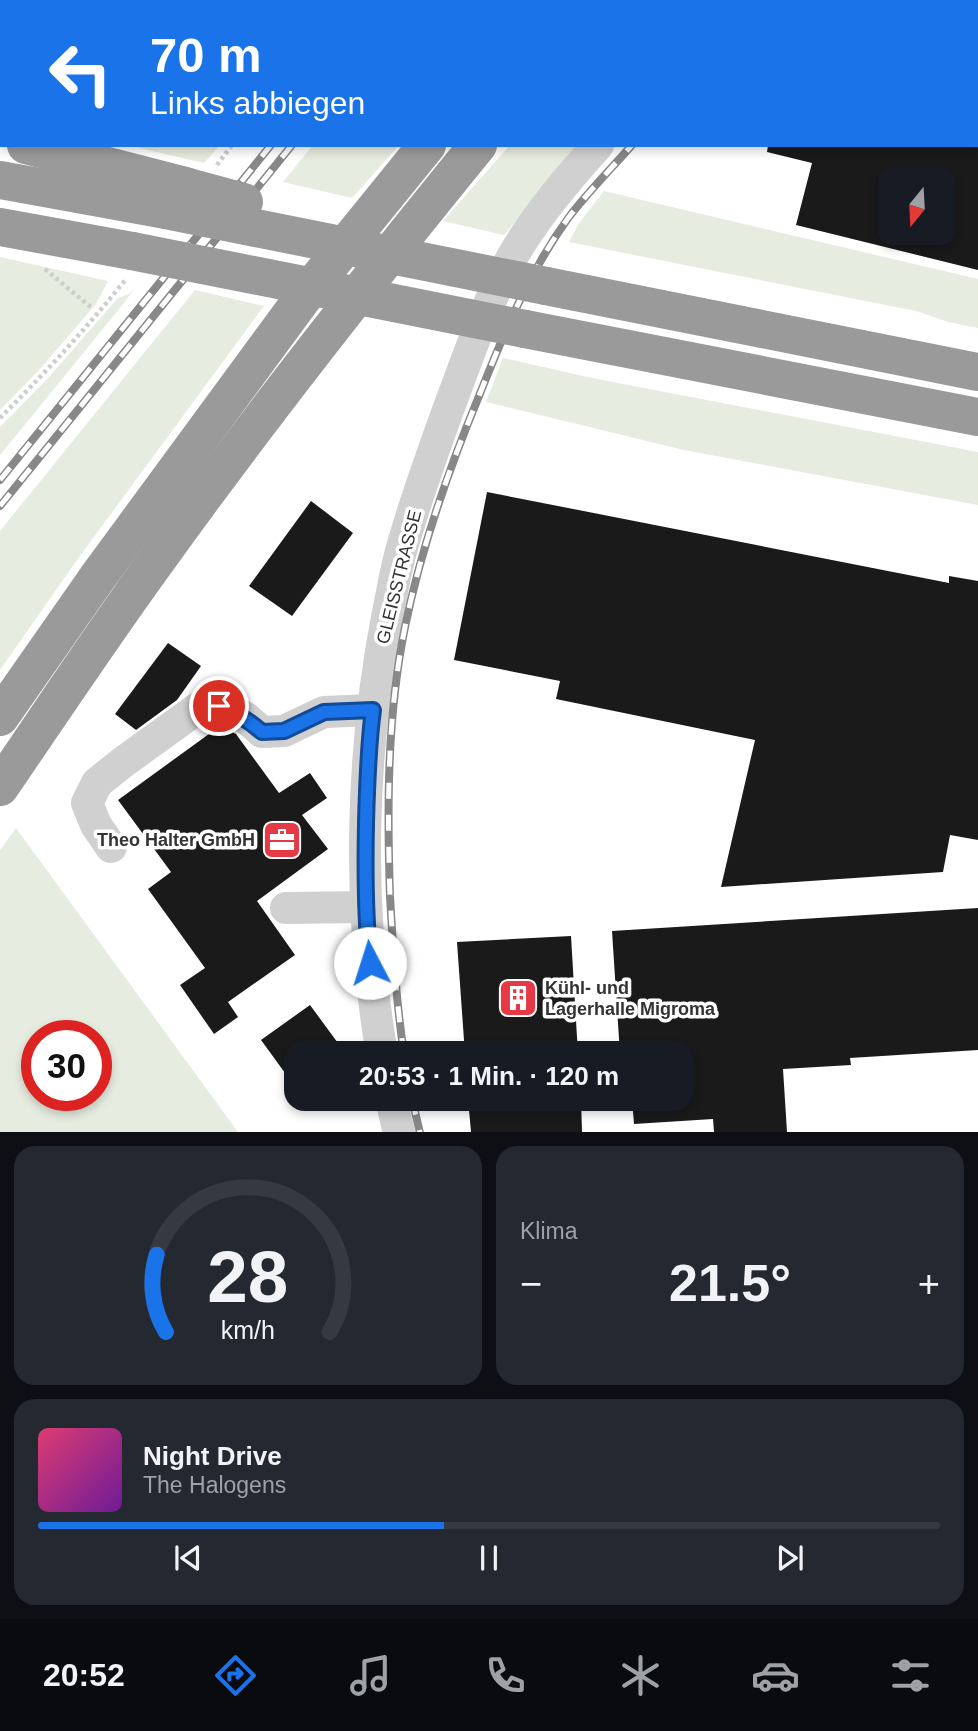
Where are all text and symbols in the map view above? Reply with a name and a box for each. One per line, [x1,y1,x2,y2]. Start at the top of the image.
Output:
icon: left [35,28,126,119]
text: 70 m [150,28,262,82]
text: Links abbiegen [150,85,365,121]
north arrow [878,168,956,245]
map controls [878,168,955,245]
street label: GLEISSTRASSE [373,508,425,646]
pin [189,676,249,736]
icon: arrive [200,687,238,725]
office icon: Theo Halter GmbH [261,819,303,861]
place label: Theo Halter GmbH [97,830,255,850]
position arrow [333,926,407,1000]
building icon: Kühl- und Lagerhalle Migroma [497,977,539,1019]
place label: Kühl- und Lagerhalle Migroma [545,978,716,1019]
speed limit sign: 30 [21,1020,112,1111]
text: 20:53 · 1 Min. · 120 m [359,1061,619,1091]
text: Klima [520,1218,578,1244]
text: 28 [208,1236,288,1317]
text: 21.5° [669,1254,791,1312]
text: − [520,1263,542,1305]
text: + [918,1263,940,1305]
text: km/h [221,1315,275,1343]
text: Night Drive [143,1441,282,1471]
text: The Halogens [143,1472,286,1498]
icon: previous [169,1539,207,1577]
icon: pause [470,1539,508,1577]
icon: next [771,1539,809,1577]
icon: directions [211,1651,260,1700]
icon: music [346,1651,395,1700]
icon: phone [481,1651,530,1700]
icon: climate [616,1651,665,1700]
icon: car [751,1651,800,1700]
icon: filters [886,1651,935,1700]
text: 20:52 [43,1657,125,1693]

